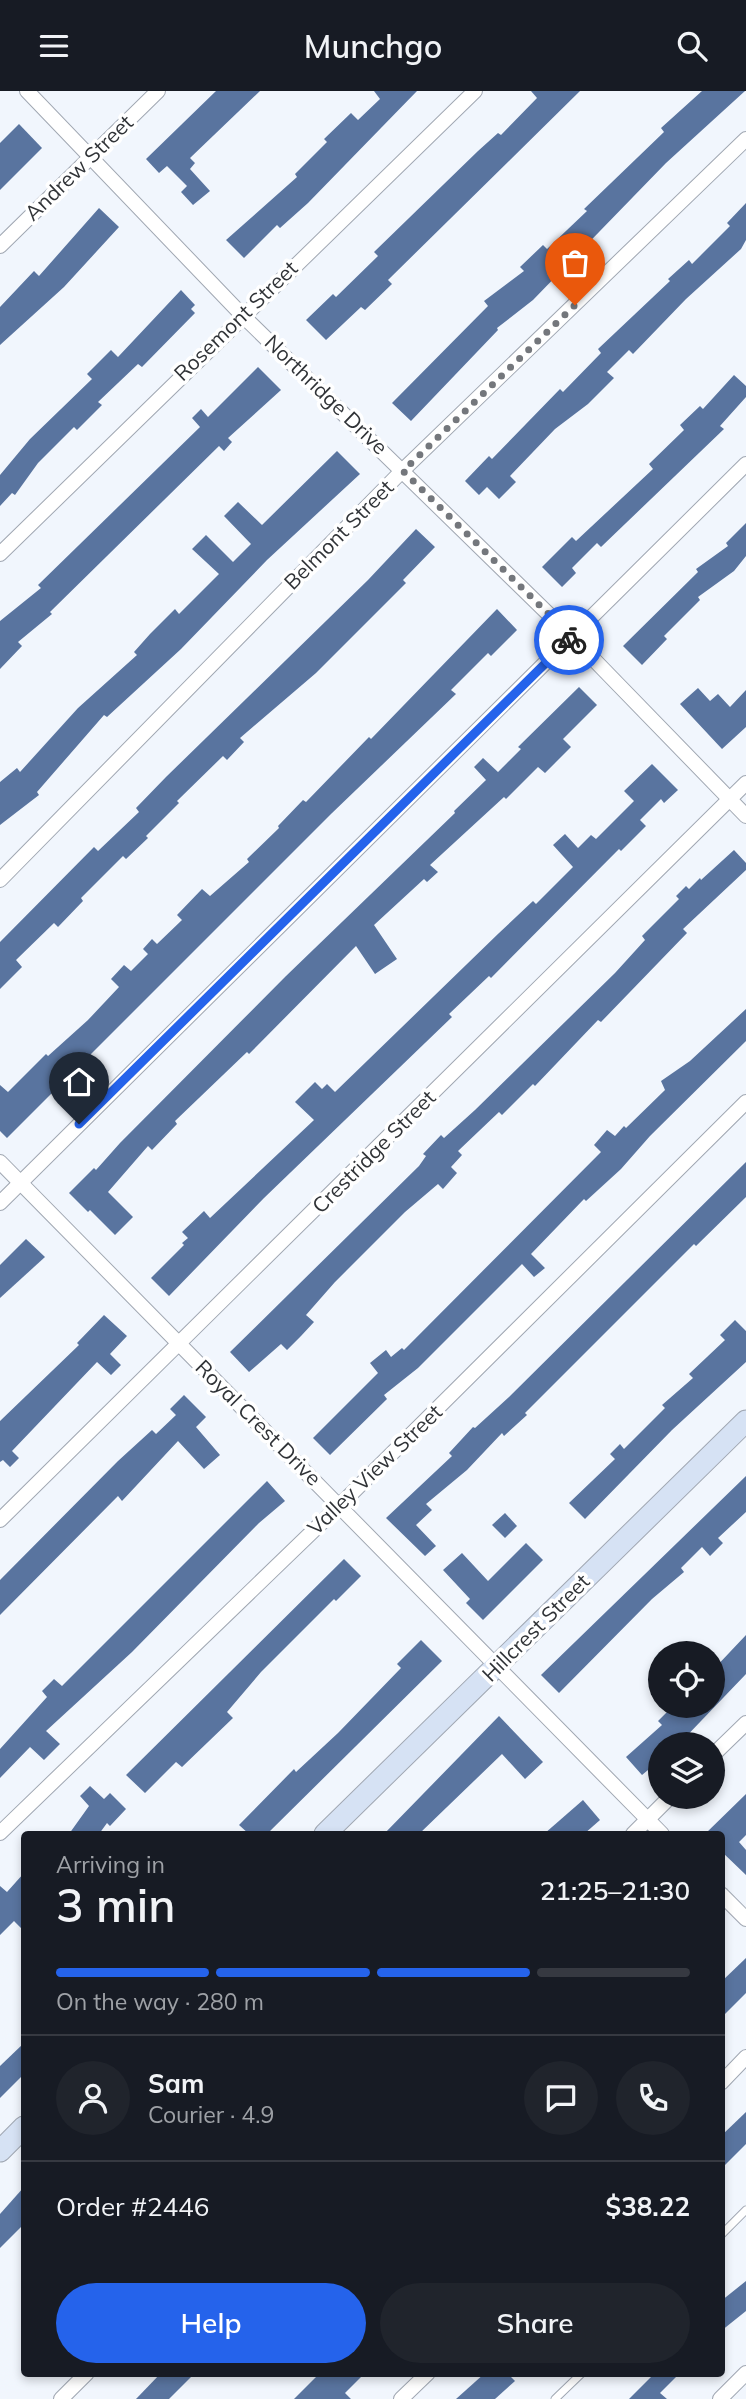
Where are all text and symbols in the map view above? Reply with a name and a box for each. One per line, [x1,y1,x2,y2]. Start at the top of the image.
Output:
text: Munchgo [304,26,442,66]
icon: menu [35,27,73,65]
icon: search [673,27,711,65]
street label: Andrew Street [19,109,138,226]
pin [545,233,605,305]
icon: bag [556,244,594,282]
street label: Rosemont Street [168,255,303,386]
street label: Northridge Drive [260,329,394,460]
street label: Belmont Street [278,474,399,595]
courier [534,605,604,675]
icon: bike [550,621,588,659]
pin [49,1052,109,1124]
icon: home [60,1063,98,1101]
street label: Crestridge Street [306,1084,440,1218]
street label: Royal Crest Drive [190,1354,327,1491]
street label: Valley View Street [302,1399,447,1540]
street label: Hillcrest Street [476,1568,595,1687]
map controls [648,1641,725,1809]
button: locate [648,1641,725,1718]
button: layers [648,1732,725,1809]
text: Arriving in [56,1850,165,1879]
text: 21:25–21:30 [540,1874,690,1907]
text: 3 min [56,1876,175,1934]
text: On the way · 280 m [56,1987,264,2016]
button: person [56,2061,130,2135]
button: chat [524,2061,598,2135]
button: phone [616,2061,690,2135]
text: Sam [148,2067,204,2100]
text: Courier · 4.9 [148,2100,274,2129]
text: Order #2446 [56,2190,209,2223]
text: $38.22 [606,2190,690,2223]
button: Help [56,2283,366,2363]
button: Share [380,2283,690,2363]

